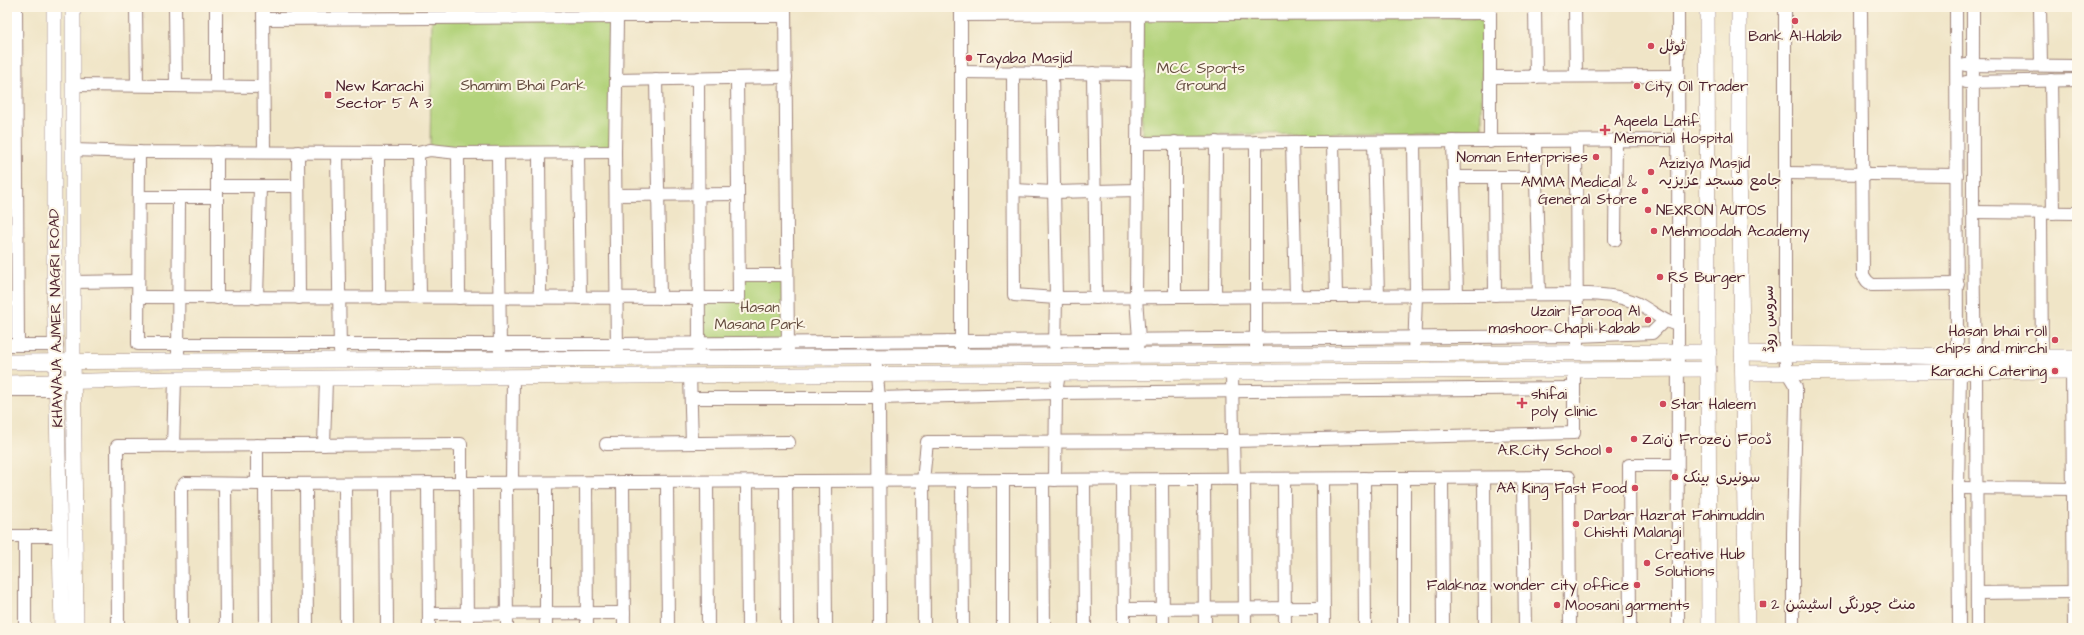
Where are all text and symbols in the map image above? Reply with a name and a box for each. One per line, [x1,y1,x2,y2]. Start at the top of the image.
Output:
marker: Bank Al-Habib [1790,16,1800,26]
place label: Bank Al-Habib [1748,26,1842,47]
place label: ٹوٹل [1659,36,1686,57]
marker: ٹوٹل [1646,41,1656,51]
place label: Tayaba Masjid [977,48,1072,70]
marker: Tayaba Masjid [964,53,974,63]
park label: MCC Sports Ground [1157,58,1245,96]
park label: Shamim Bhai Park [460,75,586,96]
place label: New Karachi Sector 5 A 3 [336,76,432,114]
place label: City Oil Trader [1645,76,1748,98]
marker: City Oil Trader [1632,81,1642,91]
marker: New Karachi Sector 5 A 3 [323,90,333,100]
place label: Aqeela Latif Memorial Hospital [1614,111,1733,149]
marker: Aqeela Latif Memorial Hospital [1599,124,1611,136]
place label: Noman Enterprises [1456,147,1588,168]
marker: Noman Enterprises [1591,152,1601,162]
place label: Aziziya Masjid جامع مسجد عزیزیہ [1659,153,1782,191]
marker: Aziziya Masjid جامع مسجد عزیزیہ [1646,167,1656,177]
place label: AMMA Medical & General Store [1521,172,1637,210]
marker: AMMA Medical & General Store [1640,186,1650,196]
place label: NEXRON AUTOS [1656,200,1767,221]
marker: NEXRON AUTOS [1643,205,1653,215]
street label: KHAWAJA AJMER NAGRI ROAD [44,208,68,428]
place label: Mehmoodah Academy [1662,221,1810,243]
marker: Mehmoodah Academy [1649,226,1659,236]
place label: RS Burger [1668,267,1745,289]
marker: RS Burger [1655,272,1665,282]
street label: سروس روڈ [1758,285,1780,353]
park label: Hasan Masana Park [714,297,806,335]
place label: Uzair Farooq Al mashoor Chapli kabab [1489,301,1641,339]
marker: Uzair Farooq Al mashoor Chapli kabab [1643,315,1653,325]
place label: Hasan bhai roll chips and mirchi [1936,321,2048,359]
marker: Hasan bhai roll chips and mirchi [2050,335,2060,345]
place label: Karachi Catering [1931,361,2047,383]
marker: Karachi Catering [2050,366,2060,376]
place label: shifai poly clinic [1531,384,1598,423]
place label: Star Haleem [1671,394,1756,415]
marker: shifai poly clinic [1516,397,1528,409]
marker: Star Haleem [1658,399,1668,409]
place label: Zaiن Frozeن Fooڈ [1642,429,1772,450]
marker: Zaiن Frozeن Fooڈ [1629,434,1639,444]
place label: A.R.City School [1497,440,1601,462]
marker: A.R.City School [1604,445,1614,455]
place label: سونیری بینک [1683,467,1760,488]
marker: سونیری بینک [1670,472,1680,482]
place label: AA King Fast Food [1497,478,1627,500]
marker: AA King Fast Food [1630,483,1640,493]
place label: Darbar Hazrat Fahimuddin Chishti Malangi [1584,505,1765,544]
marker: Darbar Hazrat Fahimuddin Chishti Malangi [1571,519,1581,529]
place label: Creative Hub Solutions [1655,544,1746,582]
marker: Creative Hub Solutions [1642,558,1652,568]
place label: Falaknaz wonder city office [1427,575,1629,597]
marker: Falaknaz wonder city office [1632,580,1642,590]
place label: منٹ چورنگی اسٹیشن 2 [1771,594,1916,615]
place label: Moosani garments [1565,595,1690,617]
marker: منٹ چورنگی اسٹیشن 2 [1758,599,1768,609]
marker: Moosani garments [1552,600,1562,610]

